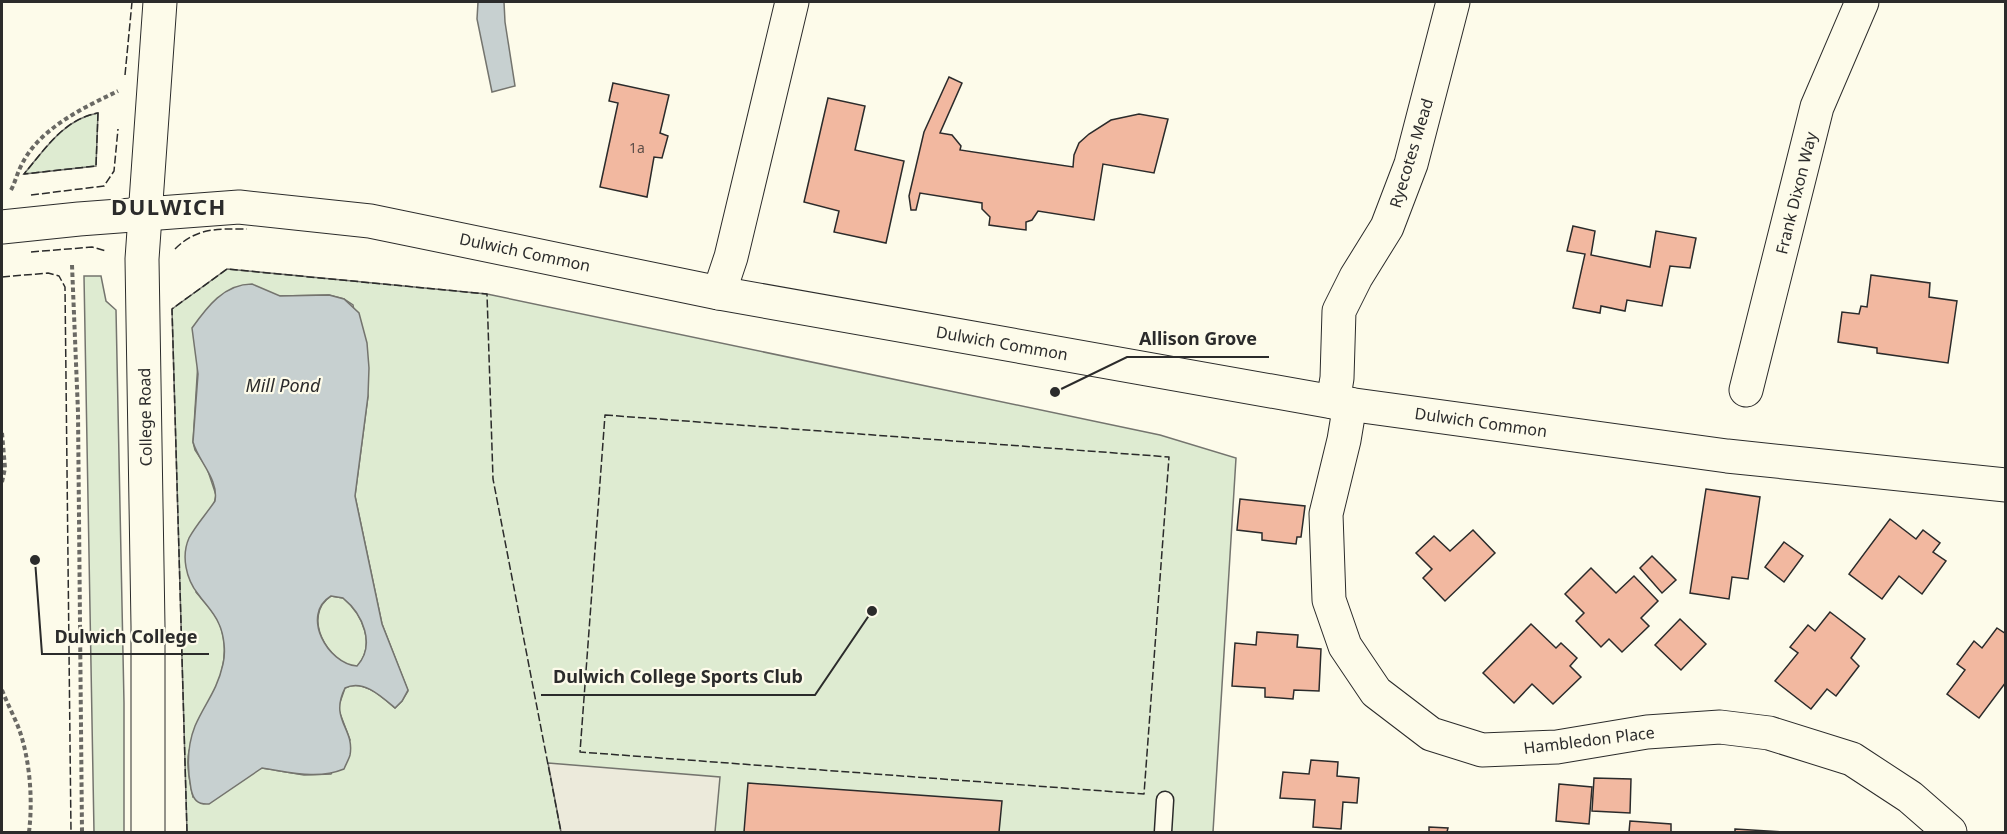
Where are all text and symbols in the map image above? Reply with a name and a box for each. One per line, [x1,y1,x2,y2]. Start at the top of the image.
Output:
street label: Ryecotes Mead [1384,96,1438,210]
street label: Frank Dixon Way [1770,129,1822,257]
house number: 1a [629,138,645,157]
district label: DULWICH [111,191,227,221]
street label: Dulwich Common [457,227,593,277]
street label: Dulwich Common [934,321,1070,365]
callout: Allison Grove [1127,321,1269,357]
text: Allison Grove [1139,326,1257,350]
street label: College Road [133,368,157,466]
water label: Mill Pond [246,373,321,397]
street label: Dulwich Common [1413,402,1549,442]
callout: Dulwich College [42,618,209,654]
text: Dulwich College [54,624,198,648]
callout: Dulwich College Sports Club [541,659,815,695]
text: Dulwich College Sports Club [553,664,803,688]
street label: Hambledon Place [1522,721,1656,759]

